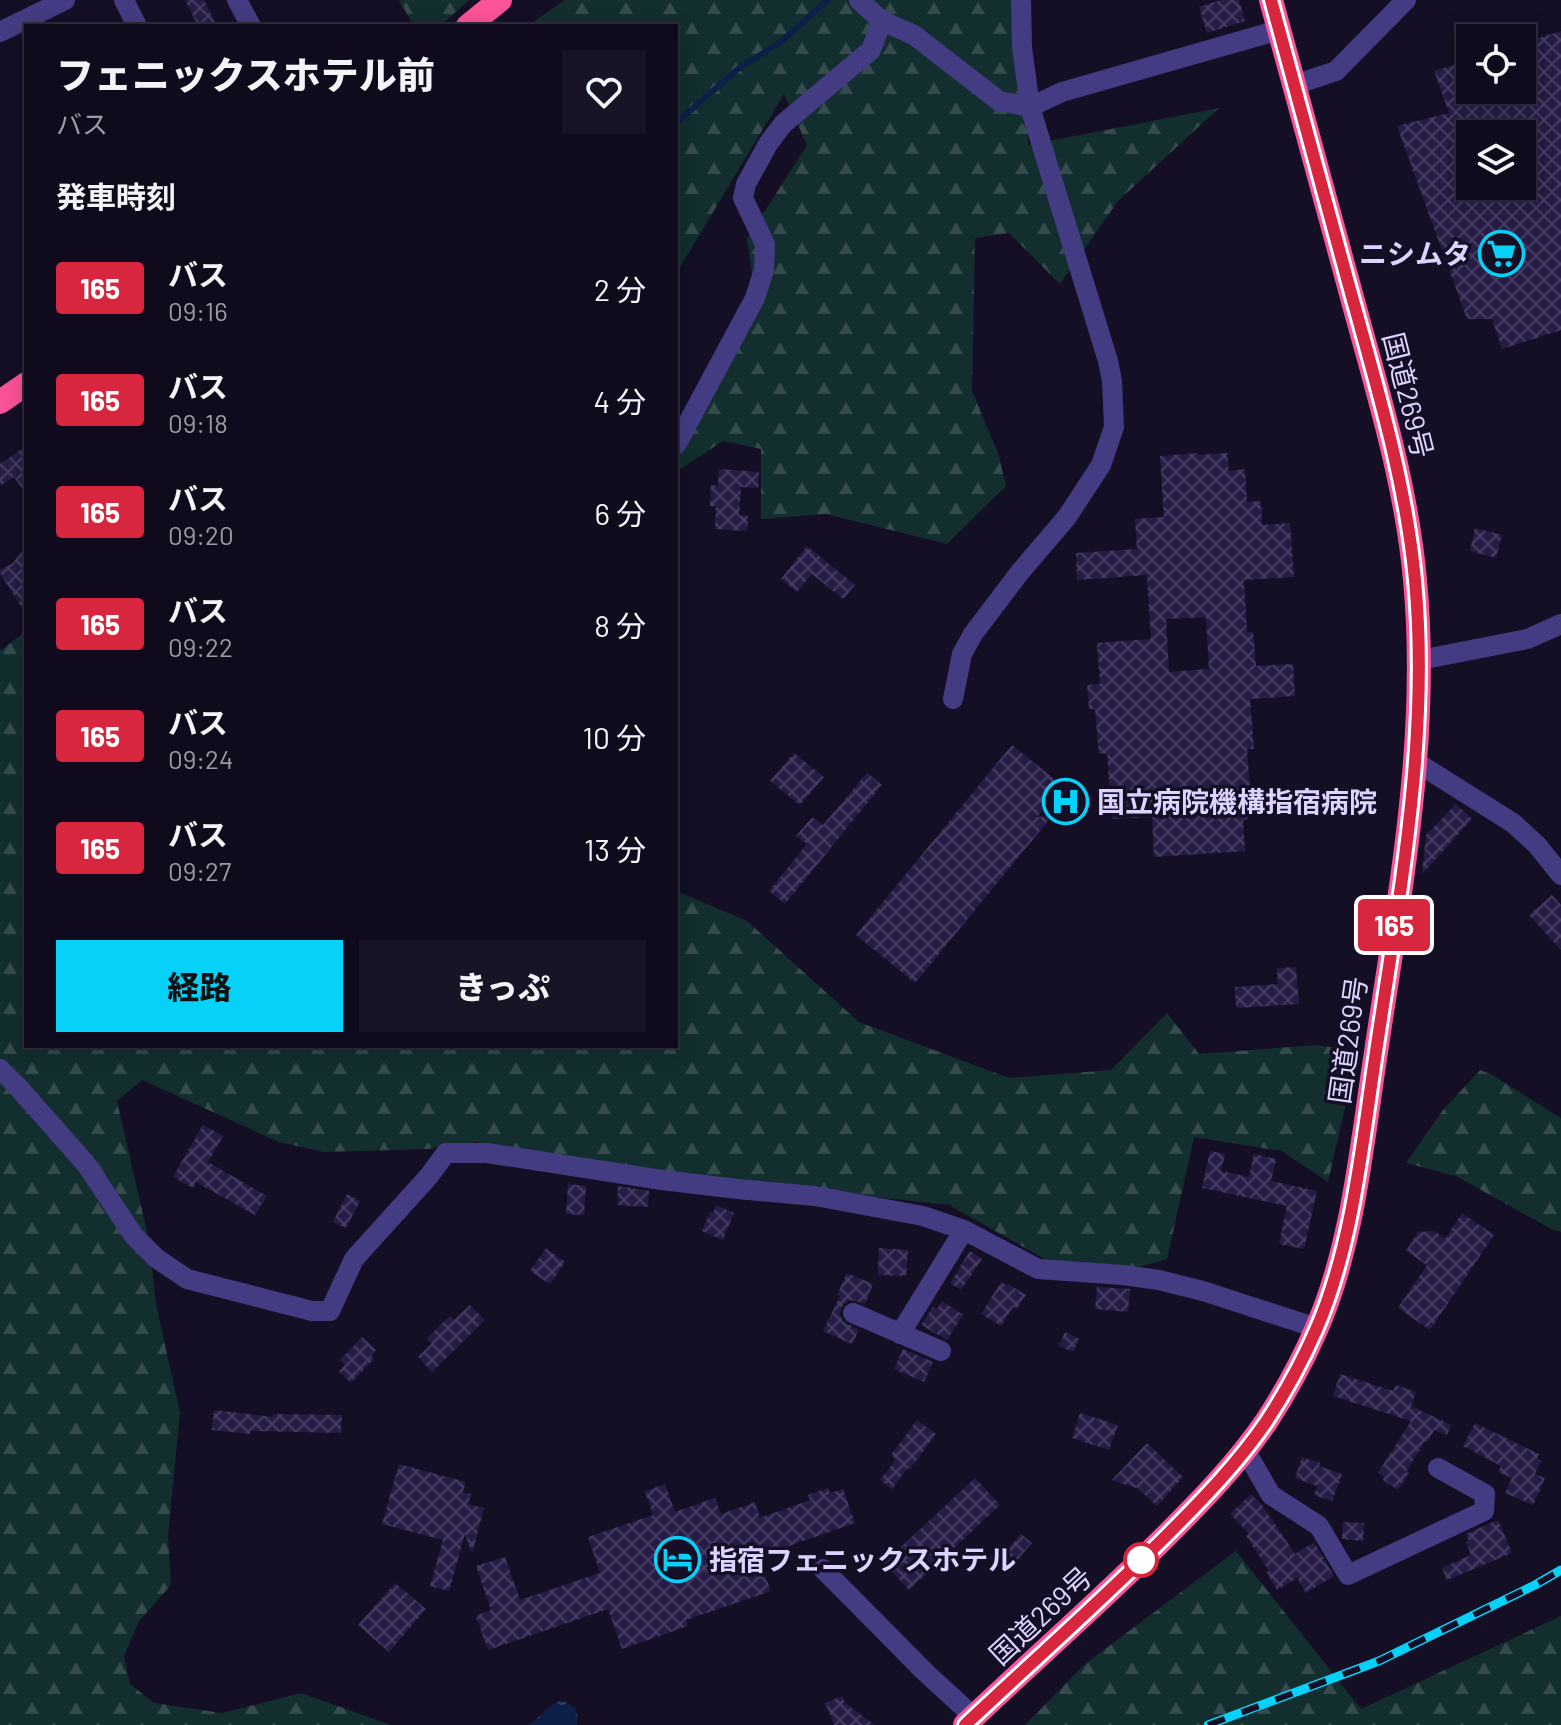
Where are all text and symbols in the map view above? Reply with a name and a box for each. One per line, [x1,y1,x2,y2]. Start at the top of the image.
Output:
map controls [1456,24,1536,200]
button: locate [1456,24,1536,104]
button: heart [562,50,646,134]
text: フェニックスホテル前 [56,51,435,97]
text: バス [56,108,108,139]
button: layers [1456,120,1536,200]
text: 発車時刻 [56,178,176,214]
supermarket icon: ニシムタ [1478,229,1526,277]
place label: ニシムタ [1359,236,1471,270]
text: バス [168,256,228,292]
text: 165 [80,271,120,305]
text: 2 分 [594,271,646,307]
text: 09:16 [168,295,228,326]
street label: 国道269号 [1377,329,1441,461]
text: バス [168,368,228,404]
text: 165 [80,383,120,417]
text: 4 分 [593,383,646,419]
text: 09:18 [168,407,228,438]
text: バス [168,480,228,516]
text: 165 [80,495,120,529]
text: 6 分 [595,495,646,531]
text: 09:20 [168,519,234,550]
text: バス [168,592,228,628]
text: 165 [80,607,120,641]
text: 8 分 [594,607,646,643]
text: 09:22 [168,631,233,662]
text: バス [168,704,228,740]
text: 165 [80,719,120,753]
text: 10 分 [583,719,646,755]
text: 09:24 [168,743,233,774]
hospital icon: 国立病院機構指宿病院 [1042,777,1090,825]
place label: 国立病院機構指宿病院 [1097,784,1377,818]
text: バス [168,816,228,852]
text: 165 [80,831,120,865]
text: 13 分 [584,831,646,867]
text: 09:27 [168,855,231,886]
line badge: 165 [1348,899,1440,951]
text: 165 [1374,908,1414,942]
button: 経路 [56,940,343,1032]
button: きっぷ [359,940,646,1032]
street label: 国道269号 [1321,974,1373,1106]
hotel icon: 指宿フェニックスホテル [654,1535,702,1583]
place label: 指宿フェニックスホテル [709,1542,1016,1576]
unlabelled marker [1124,1543,1158,1577]
street label: 国道269号 [982,1559,1098,1671]

